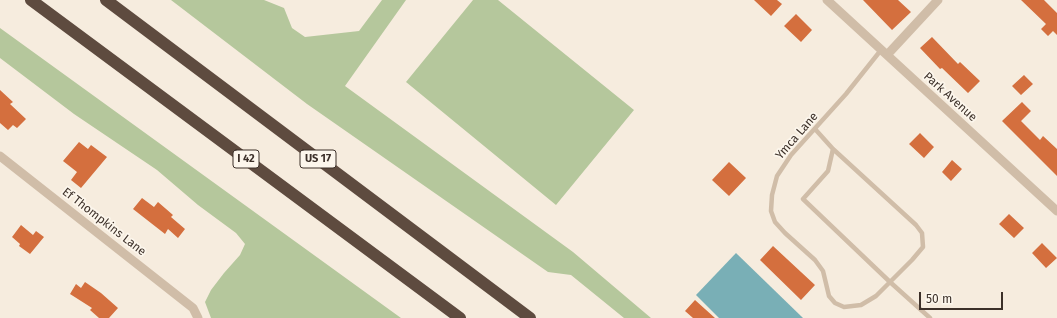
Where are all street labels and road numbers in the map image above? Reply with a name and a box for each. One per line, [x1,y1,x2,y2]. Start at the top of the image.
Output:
street label: Park Avenue [920,69,980,125]
street label: Ymca Lane [773,110,821,162]
road number: I 42 [233,150,259,168]
road number: US 17 [300,150,336,168]
street label: Ef Thompkins Lane [59,185,149,259]

